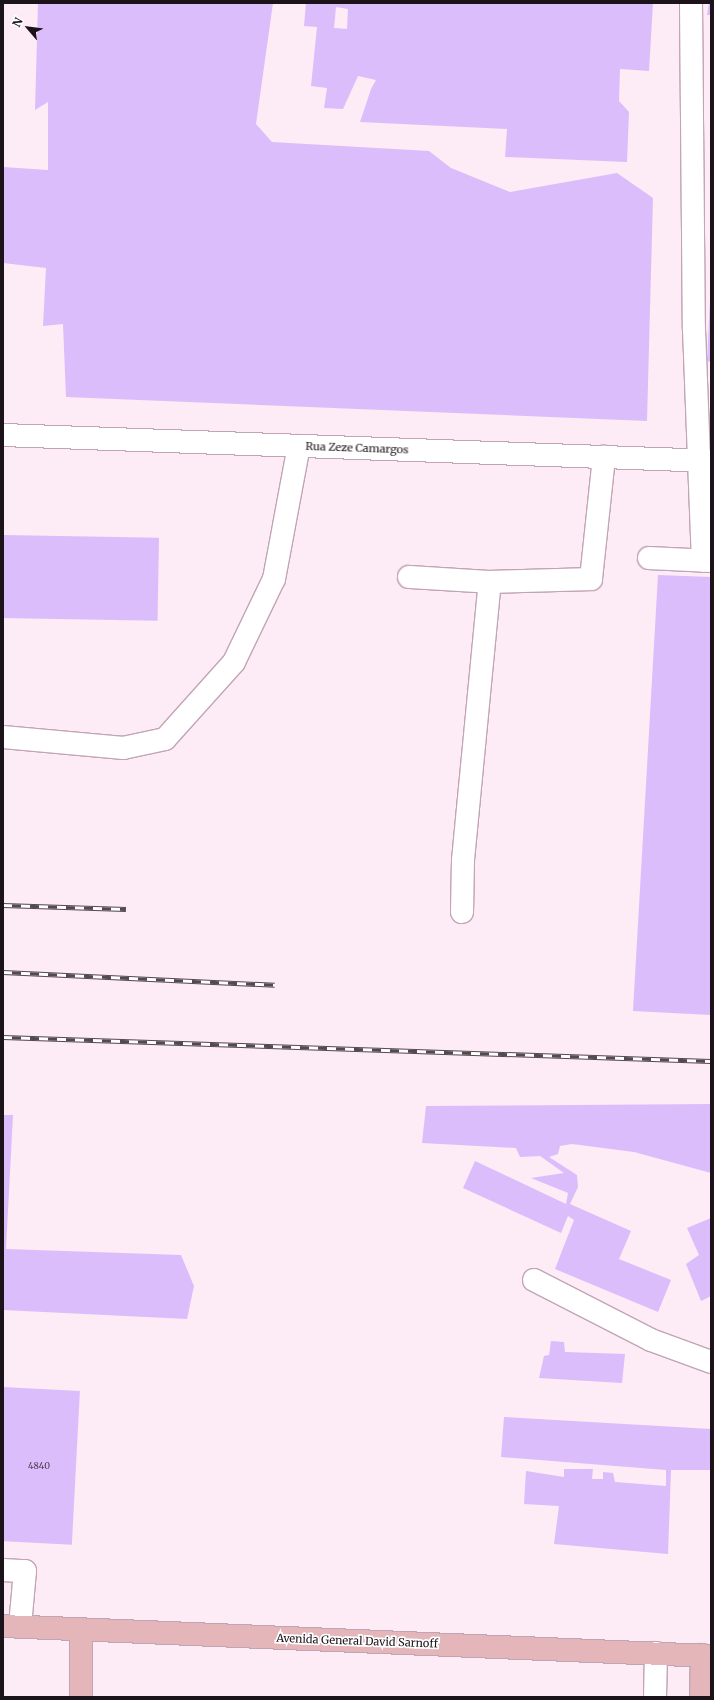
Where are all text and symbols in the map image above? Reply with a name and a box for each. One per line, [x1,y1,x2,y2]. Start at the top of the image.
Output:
north arrow [8,8,48,48]
text: N [9,15,26,30]
street label: Rua Zeze Camargos [305,440,409,456]
house number: 4840 [28,1461,50,1471]
street label: Avenida General David Sarnoff [276,1632,438,1650]

